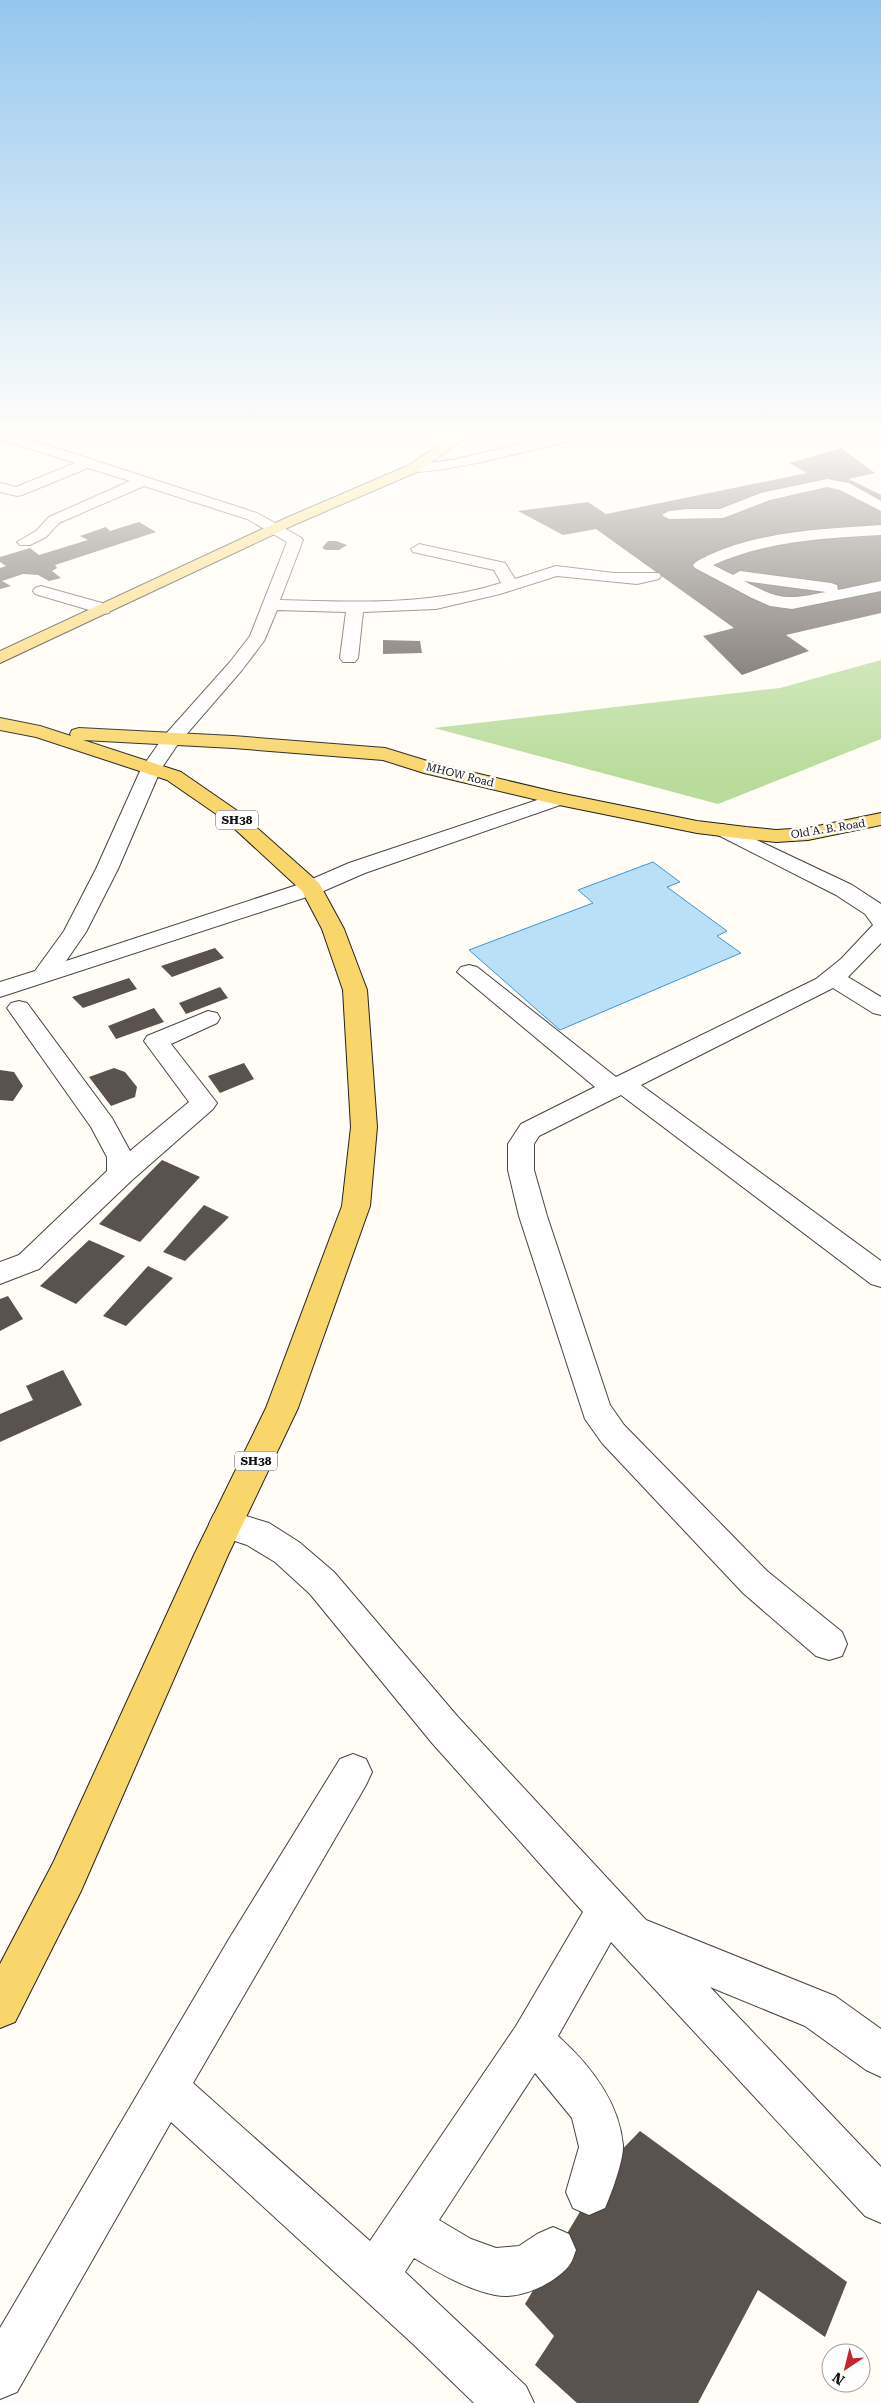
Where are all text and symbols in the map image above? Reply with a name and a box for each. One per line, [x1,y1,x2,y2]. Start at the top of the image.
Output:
street label: MHOW Road [425,760,495,790]
road number: SH38 [216,810,258,830]
street label: Old A. B. Road [790,817,866,841]
road number: SH38 [235,1452,277,1470]
north arrow [821,2343,871,2393]
text: N [829,2369,848,2388]

